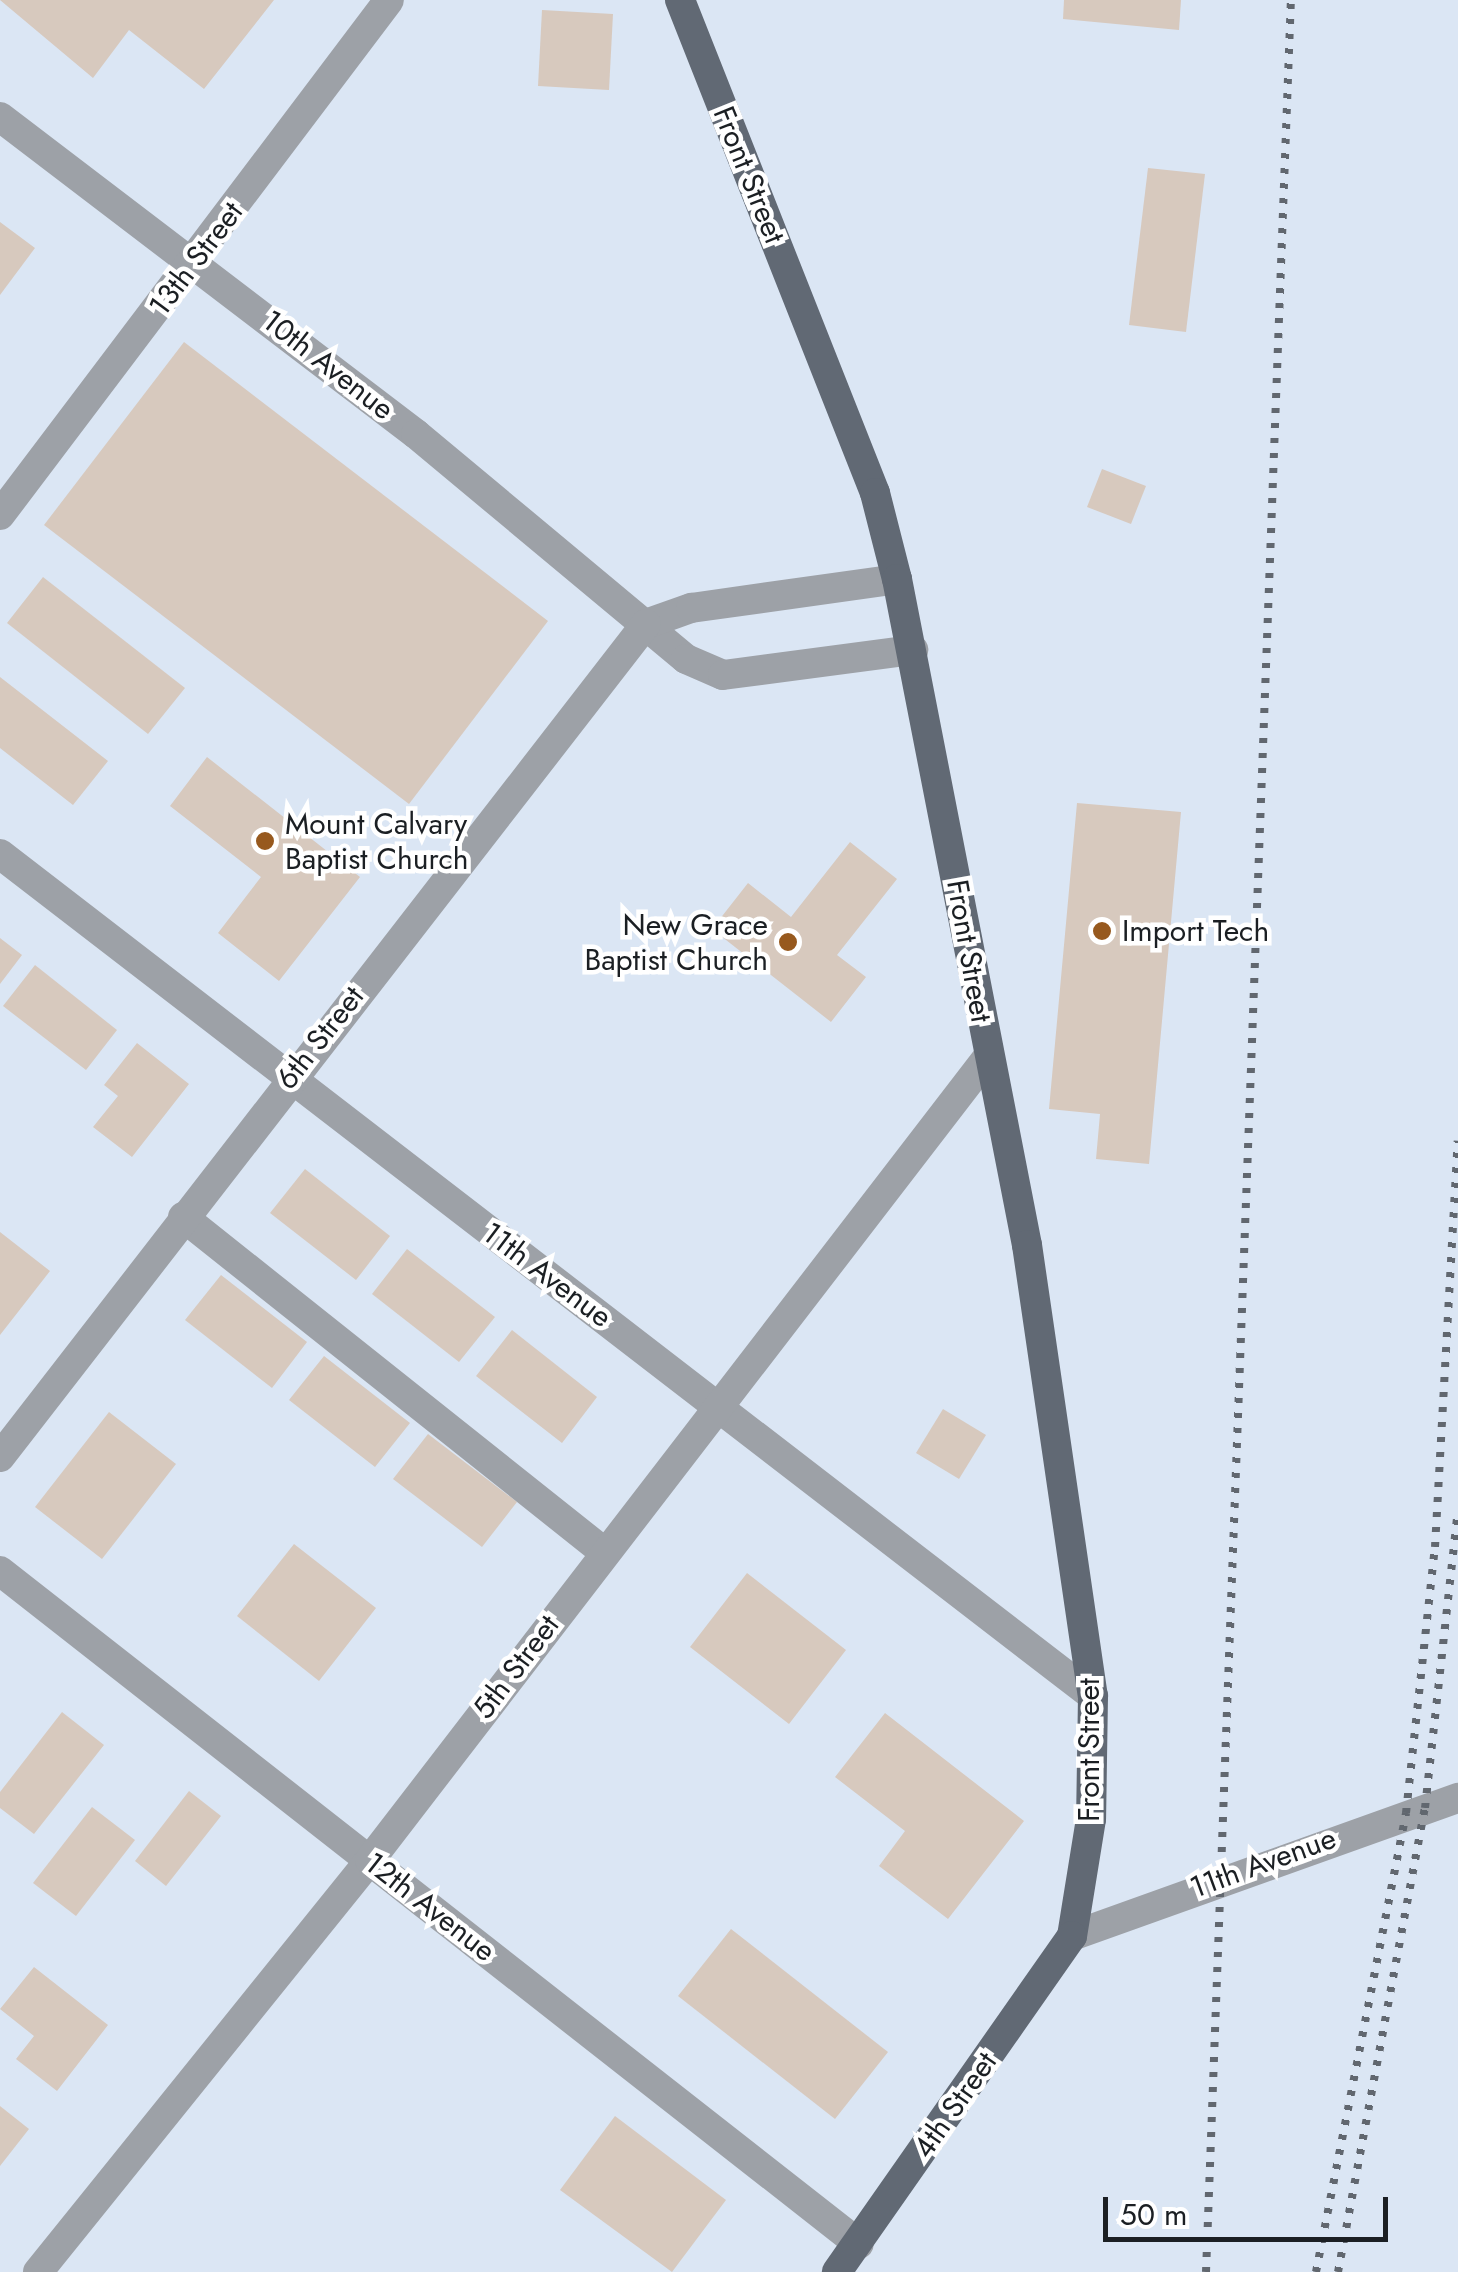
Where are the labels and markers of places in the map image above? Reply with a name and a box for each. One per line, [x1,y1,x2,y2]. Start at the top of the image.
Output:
place label: Mount Calvary Baptist Church [285,806,469,876]
marker: Mount Calvary Baptist Church [254,830,276,852]
place label: New Grace Baptist Church [584,907,768,978]
place label: Import Tech [1122,913,1269,949]
marker: Import Tech [1091,920,1113,942]
marker: New Grace Baptist Church [777,931,799,953]

